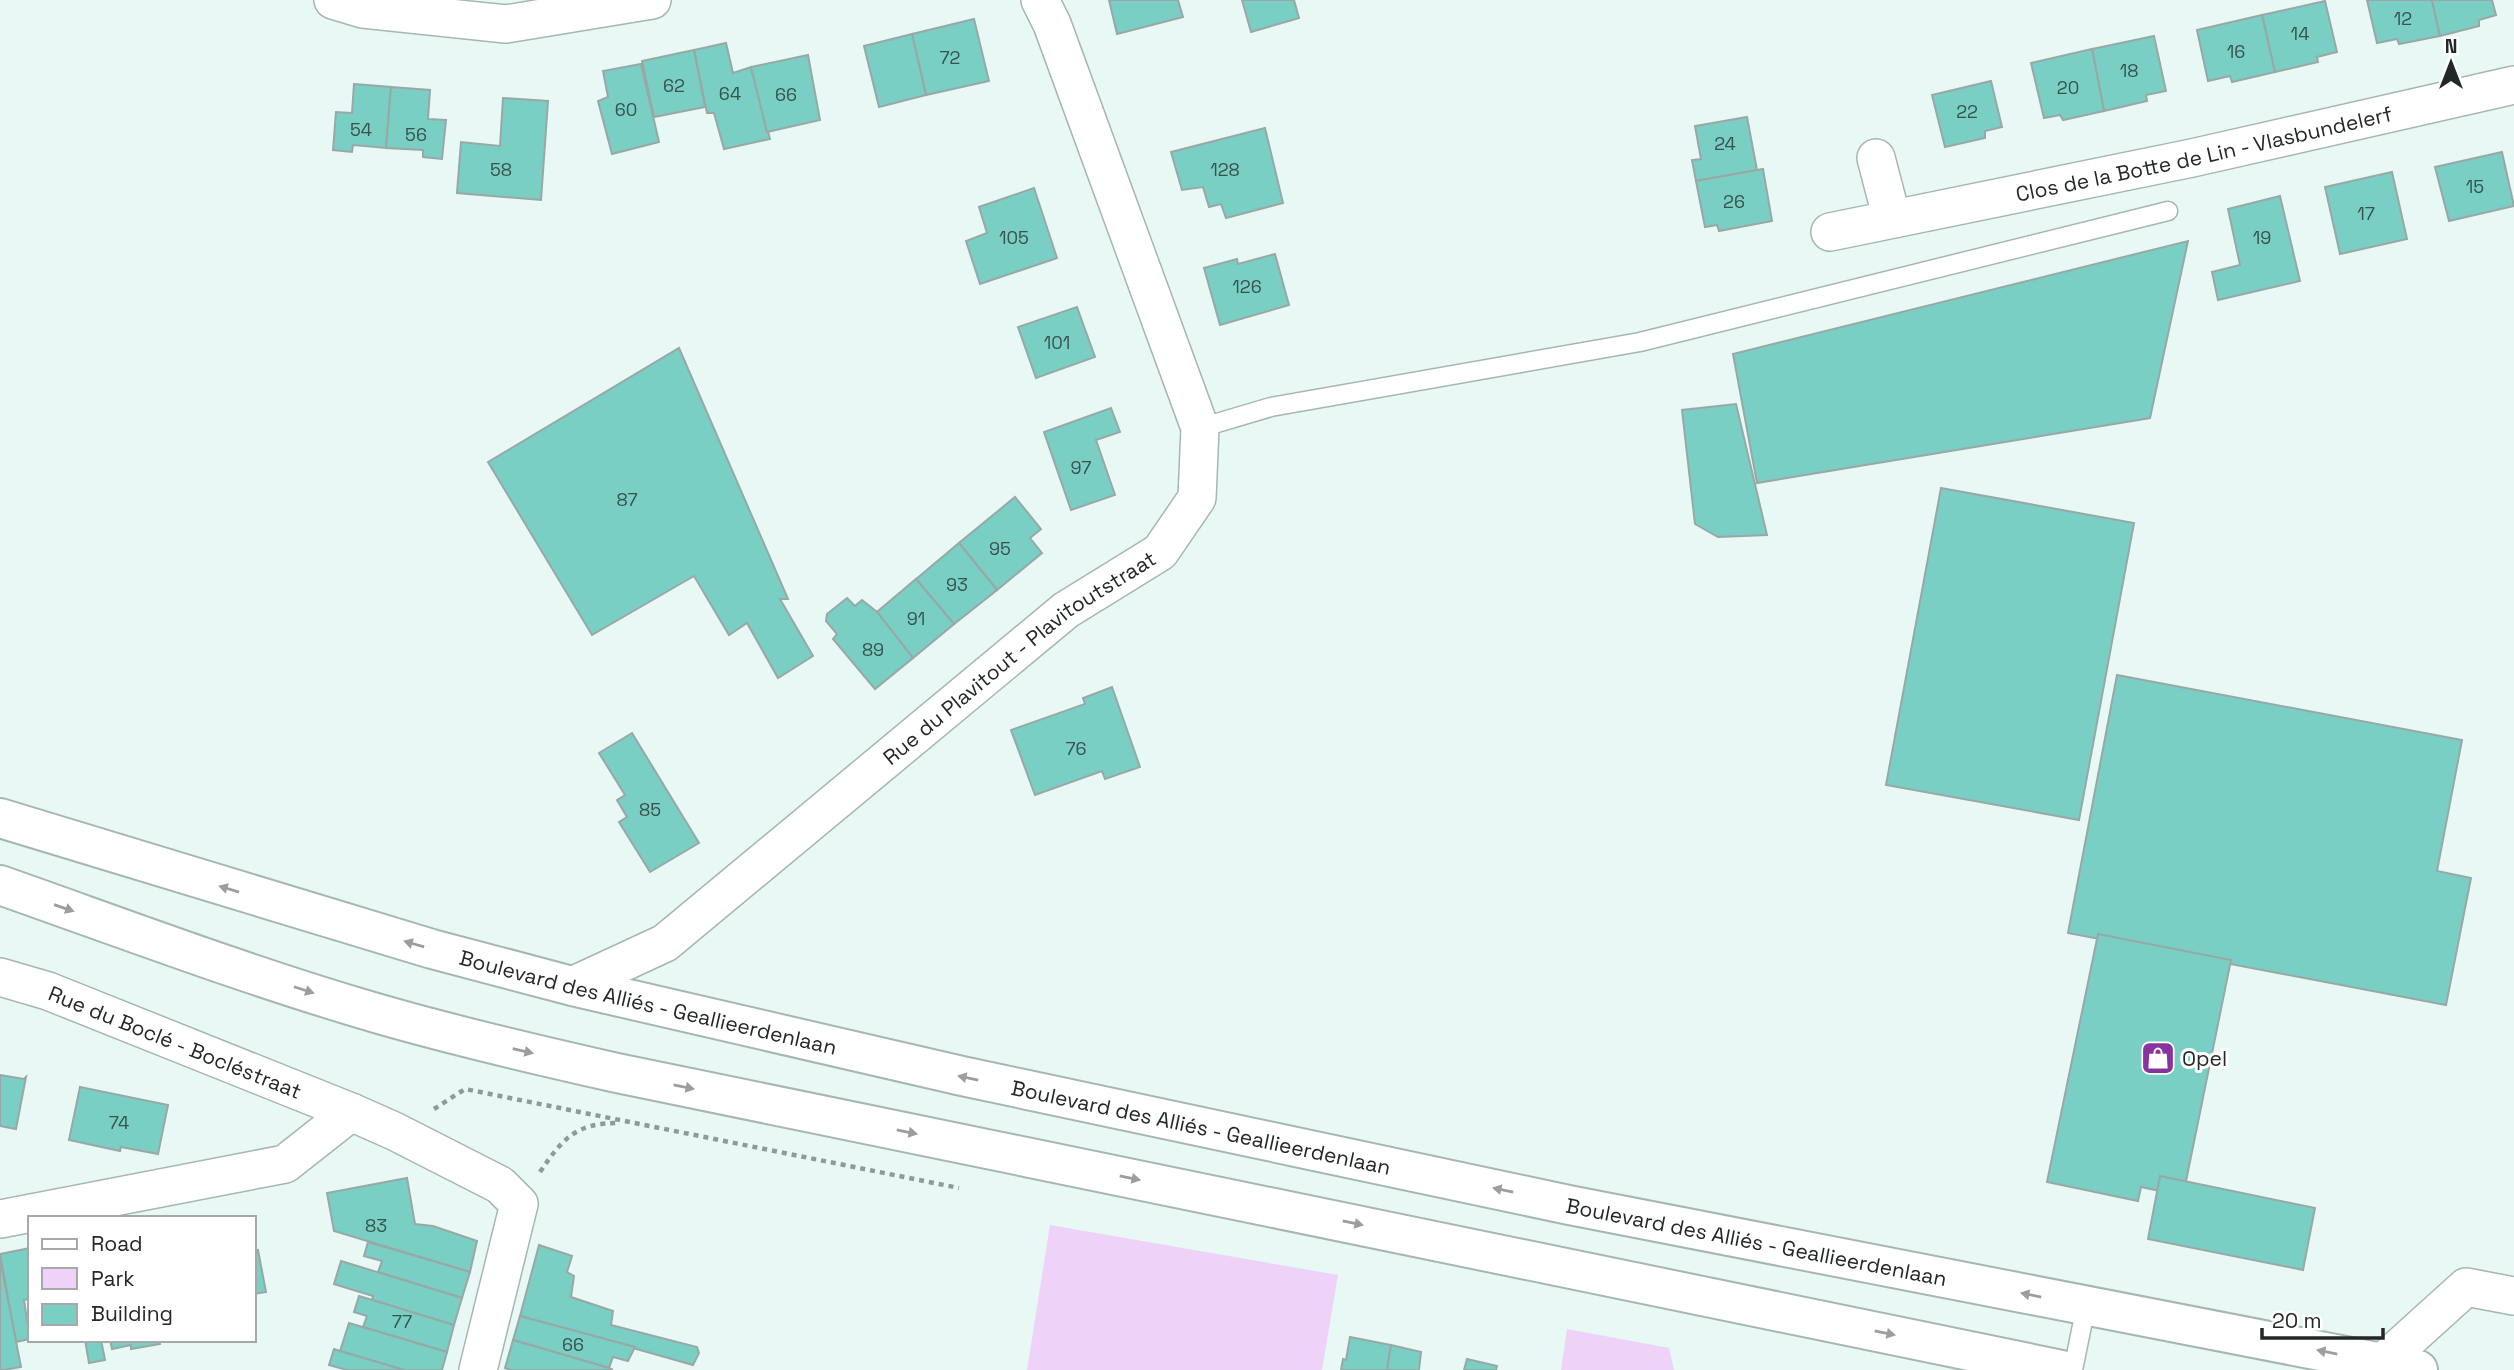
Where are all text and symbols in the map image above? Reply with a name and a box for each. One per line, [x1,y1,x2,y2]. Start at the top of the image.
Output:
house number: 12 [2394,7,2412,30]
house number: 14 [2291,22,2309,45]
north arrow [2416,28,2486,98]
text: N [2445,34,2457,59]
house number: 16 [2227,40,2245,63]
house number: 72 [940,46,960,69]
house number: 18 [2120,59,2138,82]
house number: 62 [663,74,685,97]
house number: 20 [2057,76,2079,99]
house number: 64 [719,82,741,105]
house number: 66 [775,83,797,106]
house number: 60 [615,98,637,121]
house number: 22 [1956,100,1978,123]
street label: Clos de la Botte de Lin - Vlasbundelerf [2013,100,2395,207]
house number: 54 [350,118,372,141]
house number: 56 [405,123,427,146]
house number: 24 [1714,132,1736,155]
house number: 58 [490,158,512,181]
house number: 128 [1210,158,1240,181]
house number: 15 [2466,175,2484,198]
house number: 26 [1723,190,1745,213]
house number: 17 [2357,202,2375,225]
house number: 105 [999,226,1029,249]
house number: 19 [2253,226,2271,249]
house number: 126 [1232,275,1262,298]
house number: 101 [1044,331,1070,354]
house number: 97 [1071,456,1091,479]
house number: 87 [616,488,638,511]
house number: 95 [989,537,1011,560]
street label: Rue du Plavitout - Plavitoutstraat [877,544,1161,770]
house number: 93 [946,573,968,596]
house number: 91 [907,607,925,630]
house number: 89 [862,638,884,661]
house number: 76 [1065,737,1087,760]
house number: 85 [639,798,661,821]
one-way arrow [218,884,239,894]
one-way arrow [54,903,75,914]
one-way arrow [403,938,424,948]
street label: Boulevard des Alliés - Geallieerdenlaan [457,943,840,1060]
street label: Rue du Boclé - Bocléstraat [45,979,306,1104]
one-way arrow [294,986,315,996]
shop icon: Opel [2139,1039,2177,1077]
place label: Opel [2182,1045,2227,1072]
one-way arrow [512,1046,534,1057]
one-way arrow [957,1072,979,1083]
street label: Boulevard des Alliés - Geallieerdenlaan [1009,1073,1393,1180]
one-way arrow [673,1081,695,1092]
house number: 74 [109,1111,129,1134]
one-way arrow [896,1127,918,1138]
one-way arrow [1119,1172,1141,1183]
one-way arrow [1492,1185,1514,1196]
street label: Boulevard des Alliés - Geallieerdenlaan [1564,1191,1949,1292]
house number: 83 [365,1214,387,1237]
legend [28,1216,256,1342]
one-way arrow [1342,1218,1364,1229]
text: Road [91,1230,143,1257]
text: Park [91,1265,135,1292]
one-way arrow [2020,1290,2042,1301]
scale bar [2262,1296,2383,1340]
text: Building [91,1300,173,1327]
text: 20 m [2272,1307,2322,1334]
house number: 77 [392,1310,412,1333]
one-way arrow [1874,1328,1896,1339]
house number: 66 [562,1333,584,1356]
one-way arrow [2316,1346,2338,1357]

